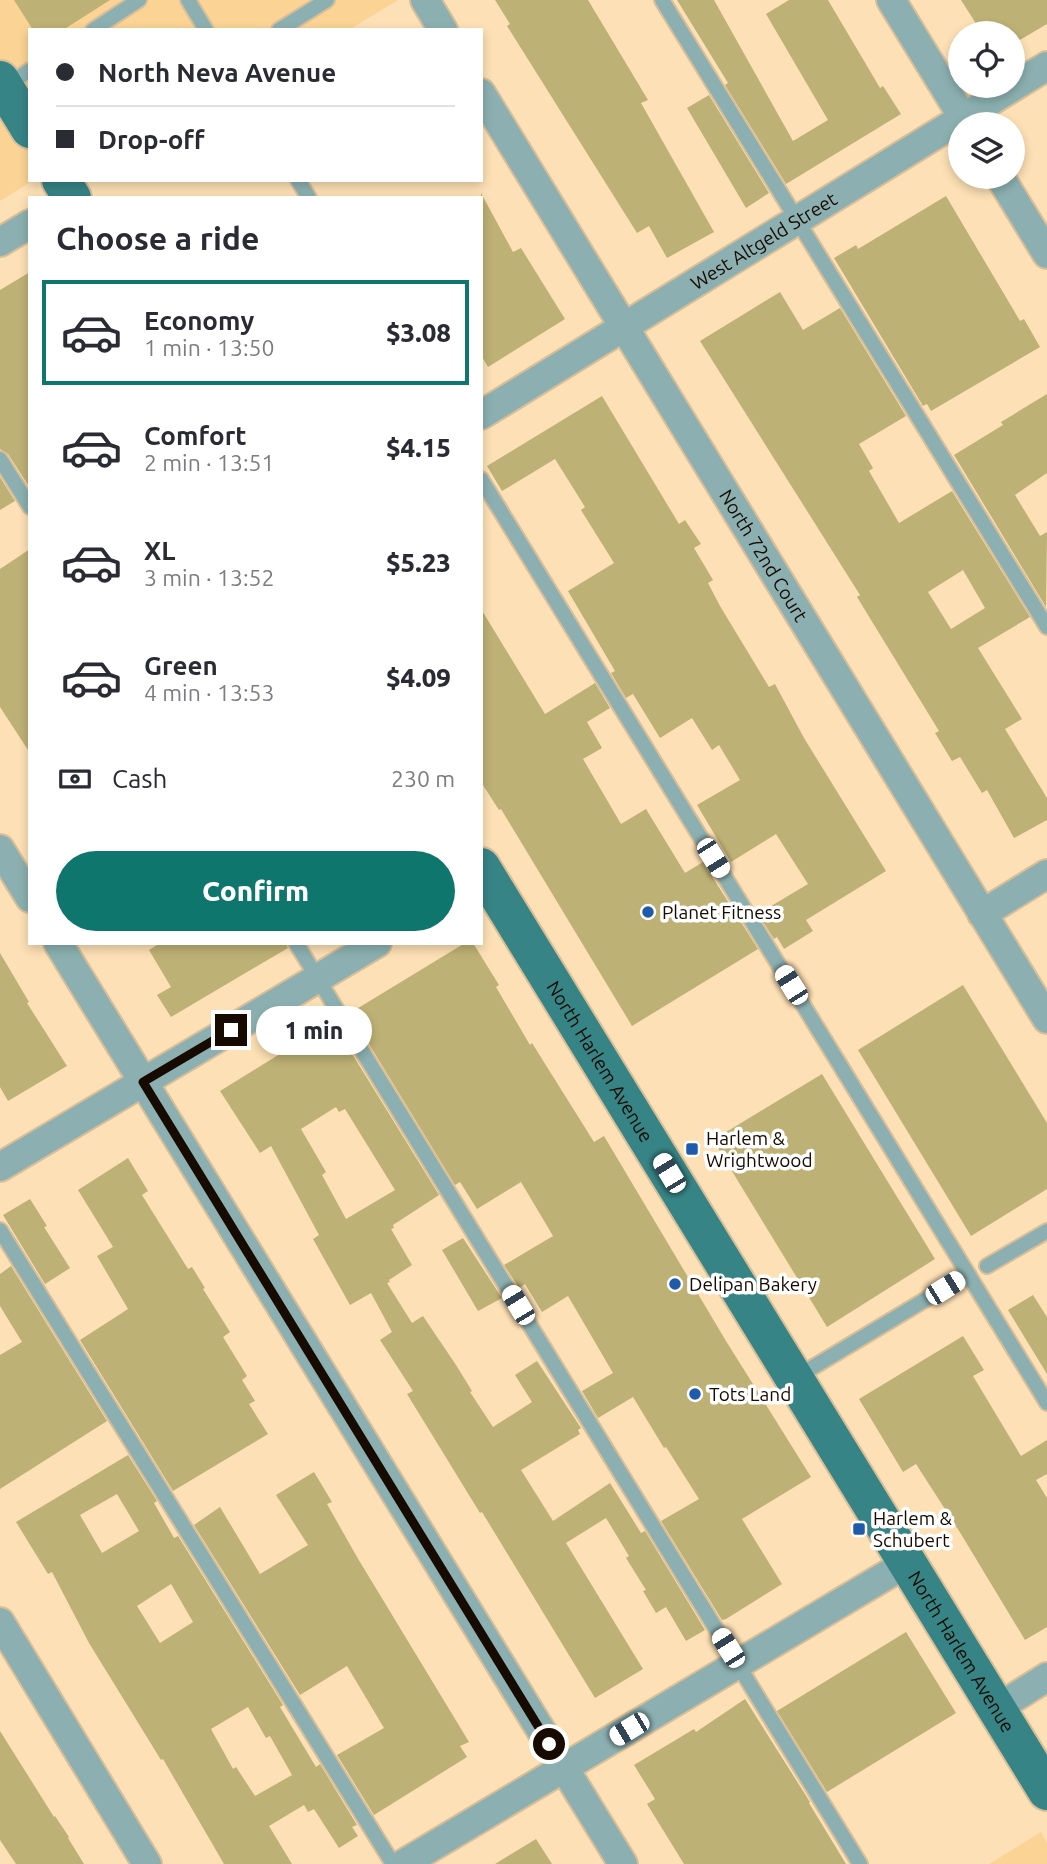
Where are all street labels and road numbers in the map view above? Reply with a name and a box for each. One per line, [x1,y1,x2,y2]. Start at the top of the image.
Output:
street label: West Altgeld Street [686,187,841,294]
street label: North 72nd Court [715,485,813,626]
street label: North Harlem Avenue [542,977,658,1146]
street label: North Harlem Avenue [904,1567,1019,1736]

